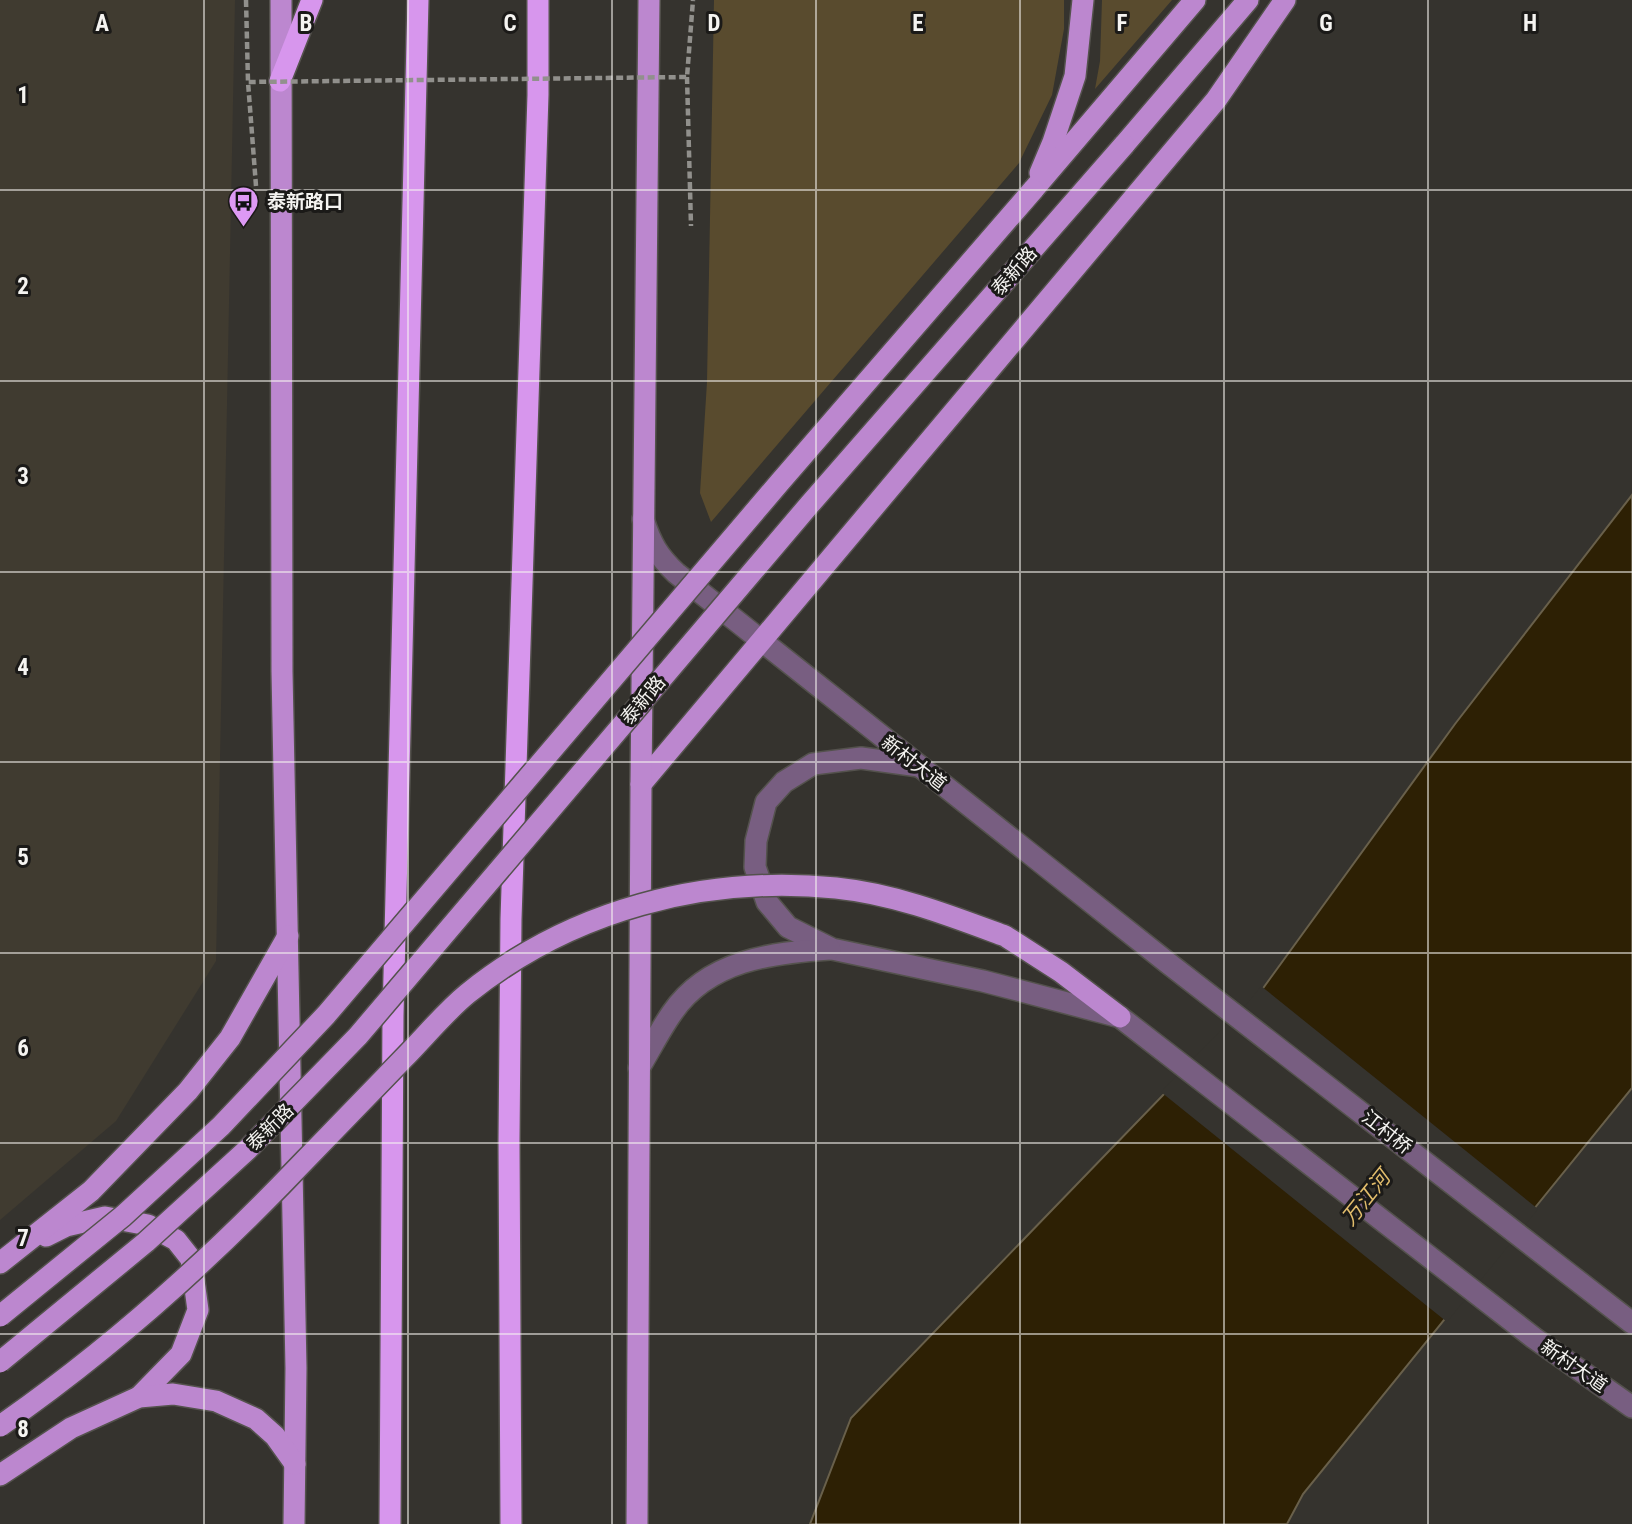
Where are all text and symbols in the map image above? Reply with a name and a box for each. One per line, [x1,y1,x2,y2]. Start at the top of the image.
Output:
text: A [95,10,109,37]
text: B [300,10,312,37]
text: C [503,10,517,37]
text: D [708,10,721,37]
text: E [912,10,924,37]
text: F [1117,10,1128,37]
text: G [1319,10,1333,37]
text: H [1523,10,1537,37]
text: 1 [17,82,29,109]
bus stop icon: 泰新路口 [227,184,261,228]
place label: 泰新路口 [267,190,343,213]
street label: 泰新路 [987,242,1041,300]
text: 2 [17,273,29,300]
text: 3 [17,463,29,490]
text: 4 [17,654,29,681]
street label: 泰新路 [616,671,670,729]
street label: 新村大道 [877,731,951,795]
text: 5 [17,844,29,871]
text: 6 [17,1035,29,1062]
street label: 泰新路 [242,1099,298,1155]
street label: 江村桥 [1357,1105,1417,1159]
water label: 万江河 [1337,1163,1398,1230]
text: 7 [17,1225,29,1252]
street label: 新村大道 [1536,1335,1612,1397]
text: 8 [17,1416,29,1443]

